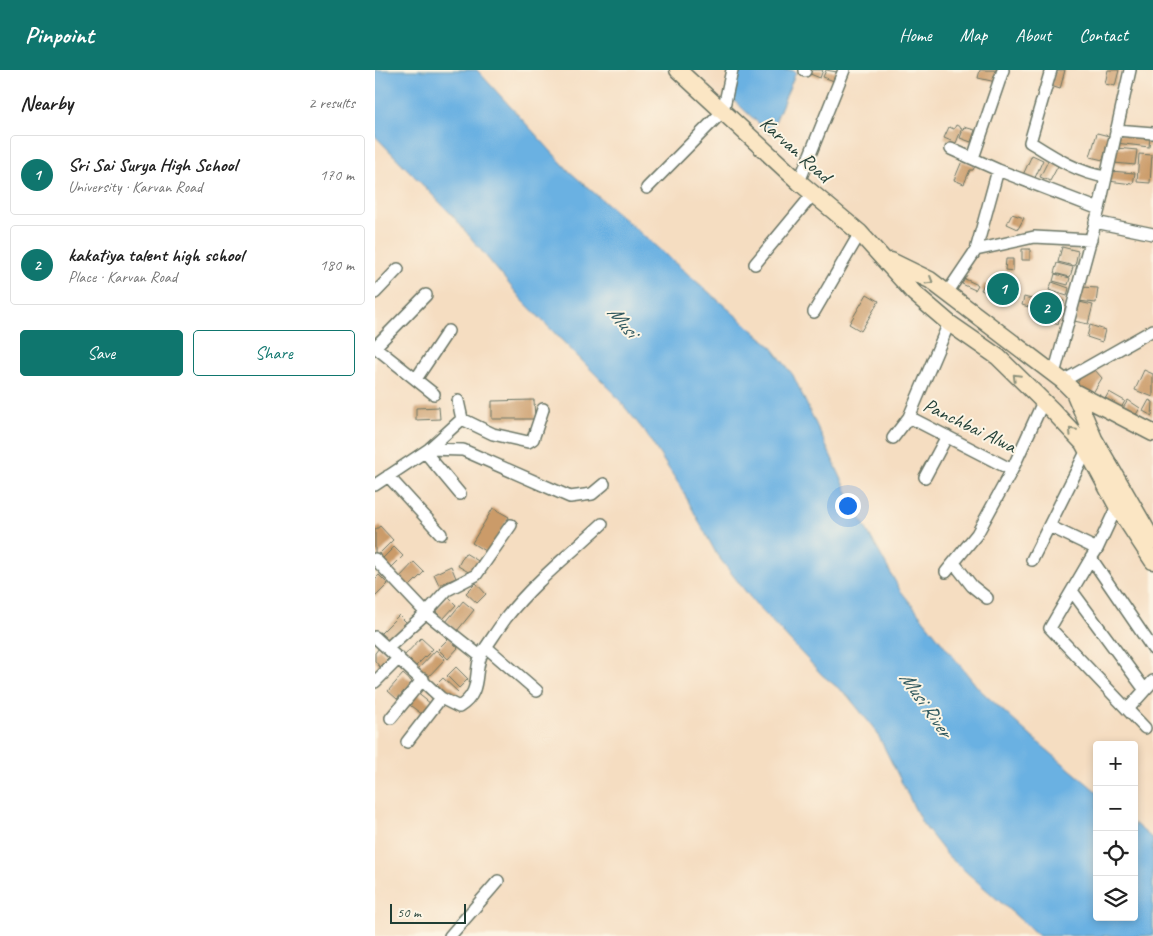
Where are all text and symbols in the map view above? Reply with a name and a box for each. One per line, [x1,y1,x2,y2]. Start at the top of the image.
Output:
text: Pinpoint [25,20,94,50]
text: Home [899,24,932,46]
text: Map [960,24,987,46]
text: About [1015,24,1051,46]
text: Contact [1079,24,1128,46]
text: Nearby [20,90,73,116]
text: 2 results [308,93,355,113]
street label: Karvan Road [755,111,839,190]
text: Sri Sai Surya High School [68,153,237,177]
text: 1 [33,165,41,185]
text: 170 m [320,165,354,185]
text: University · Karvan Road [68,177,202,197]
text: kakatiya talent high school [68,243,244,267]
text: 2 [33,255,41,275]
text: 180 m [320,255,354,275]
text: Place · Karvan Road [68,267,177,287]
pin: 1 [987,270,1019,308]
one-way arrow [924,274,933,284]
pin: 2 [1030,289,1062,327]
water label: Musi [602,300,647,346]
button: Save [20,330,183,376]
button: Share [193,330,355,376]
one-way arrow [1013,373,1022,382]
street label: Panchbai Alwa [919,392,1021,459]
one-way arrow [1069,428,1078,437]
your location [835,493,861,519]
water label: Musi River [894,666,960,745]
map controls [1093,741,1138,921]
button: + [1093,741,1138,786]
button: − [1093,786,1138,831]
button: locate [1093,831,1138,876]
button: layers [1093,876,1138,921]
scale bar [390,901,466,924]
text: 50 m [397,904,421,921]

